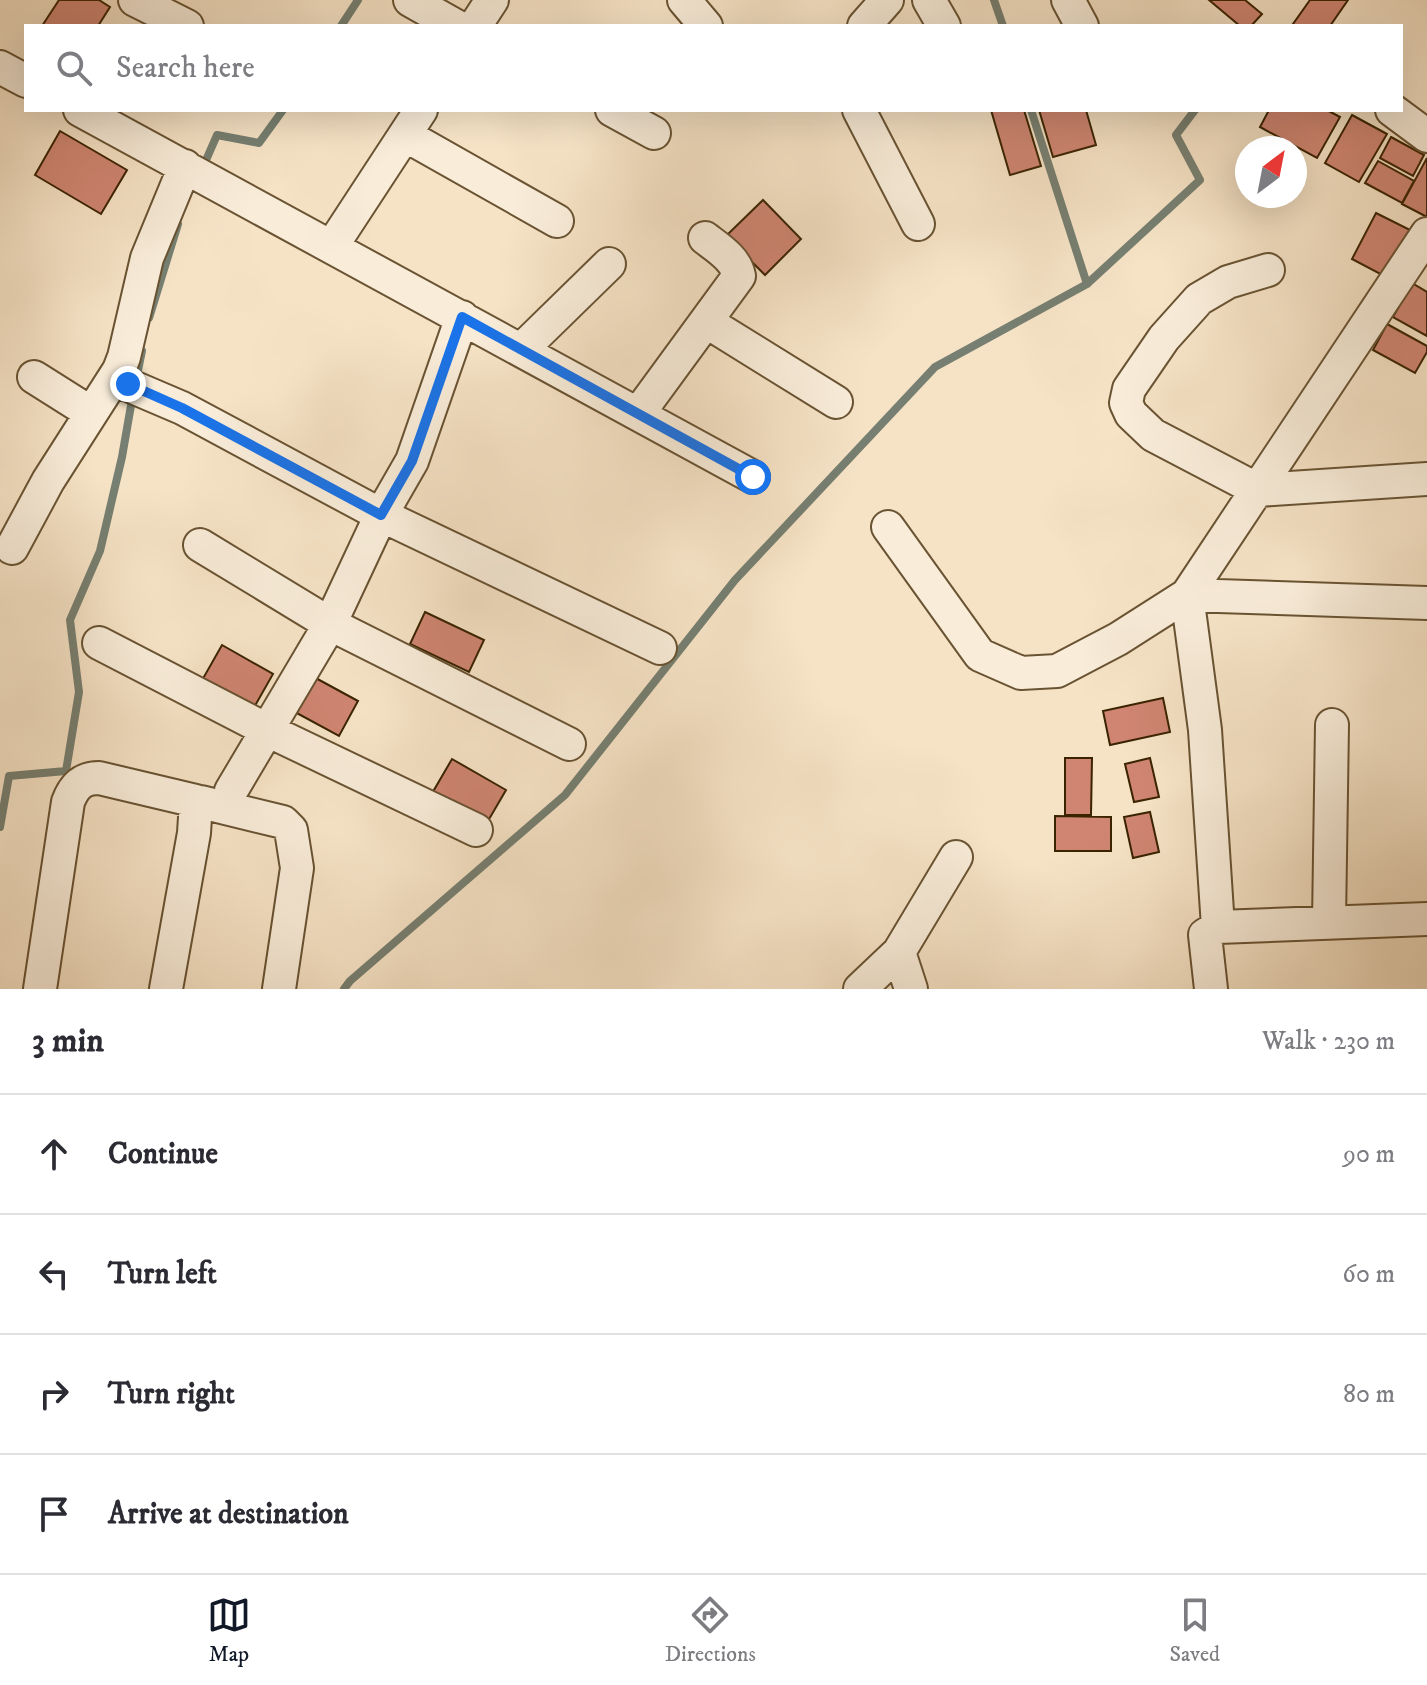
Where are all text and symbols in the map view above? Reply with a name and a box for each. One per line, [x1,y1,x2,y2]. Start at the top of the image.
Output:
search box [24,24,1403,112]
icon: search [52,46,96,90]
text: Search here [116,50,255,87]
north arrow [1235,136,1307,208]
route end [110,366,146,402]
route start [735,459,771,495]
text: 3 min [32,1020,104,1062]
text: Walk · 230 m [1262,1025,1395,1058]
icon: ahead [32,1132,76,1176]
text: Continue [108,1136,218,1173]
text: 90 m [1343,1138,1395,1171]
icon: left [32,1252,76,1296]
text: Turn left [108,1256,217,1293]
text: 60 m [1342,1258,1395,1291]
icon: right [32,1372,76,1416]
text: Turn right [108,1376,235,1413]
text: 80 m [1343,1378,1395,1411]
icon: arrive [32,1492,76,1536]
text: Arrive at destination [108,1496,349,1533]
tab: Map [207,1593,251,1668]
tab: Directions [665,1593,756,1668]
tab: Saved [1170,1593,1220,1668]

